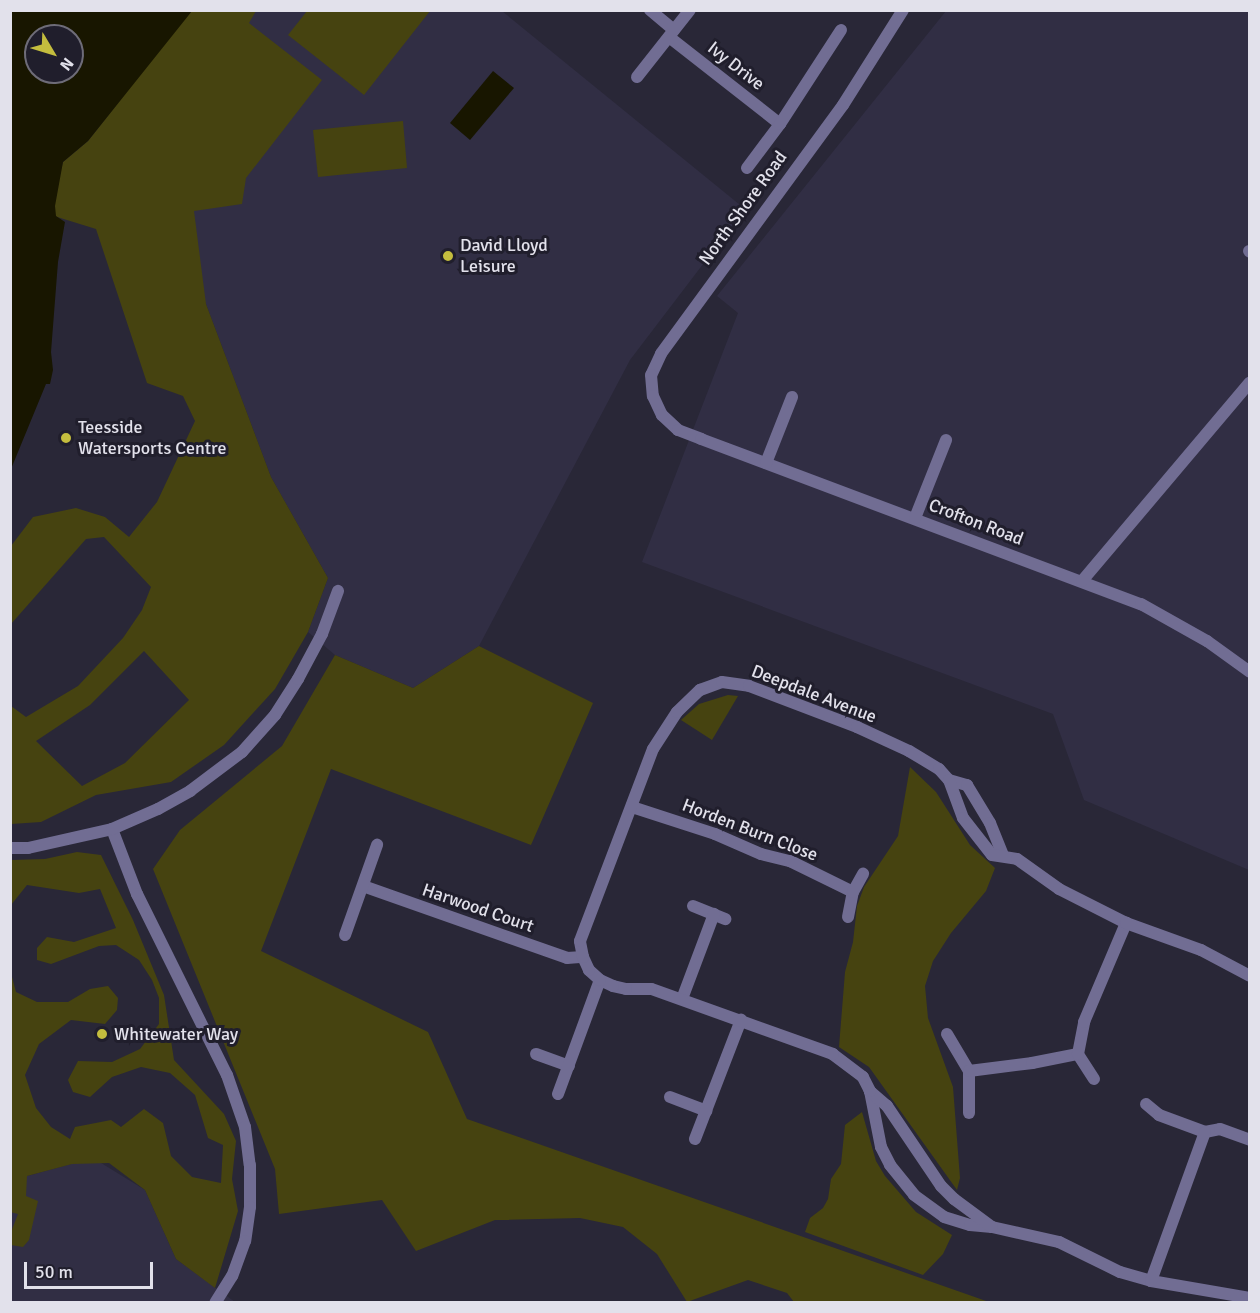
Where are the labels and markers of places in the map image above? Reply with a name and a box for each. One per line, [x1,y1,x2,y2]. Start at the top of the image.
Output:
place label: David Lloyd Leisure [460,235,548,278]
marker: David Lloyd Leisure [441,249,455,263]
place label: Teesside Watersports Centre [78,417,226,460]
marker: Teesside Watersports Centre [59,431,73,445]
place label: Whitewater Way [114,1023,238,1045]
marker: Whitewater Way [95,1027,109,1041]

